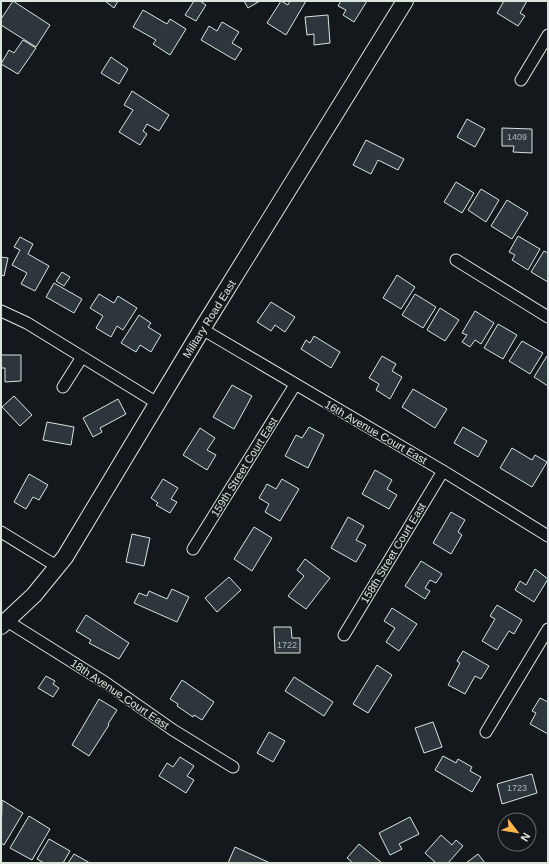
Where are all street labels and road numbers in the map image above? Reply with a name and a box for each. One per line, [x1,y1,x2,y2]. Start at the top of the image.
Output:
street label: Military Road East [180,278,238,360]
street label: 16th Avenue Court East [323,398,429,466]
street label: 159th Street Court East [208,415,280,519]
street label: 158th Street Court East [358,501,428,605]
street label: 18th Avenue Court East [69,657,171,731]

